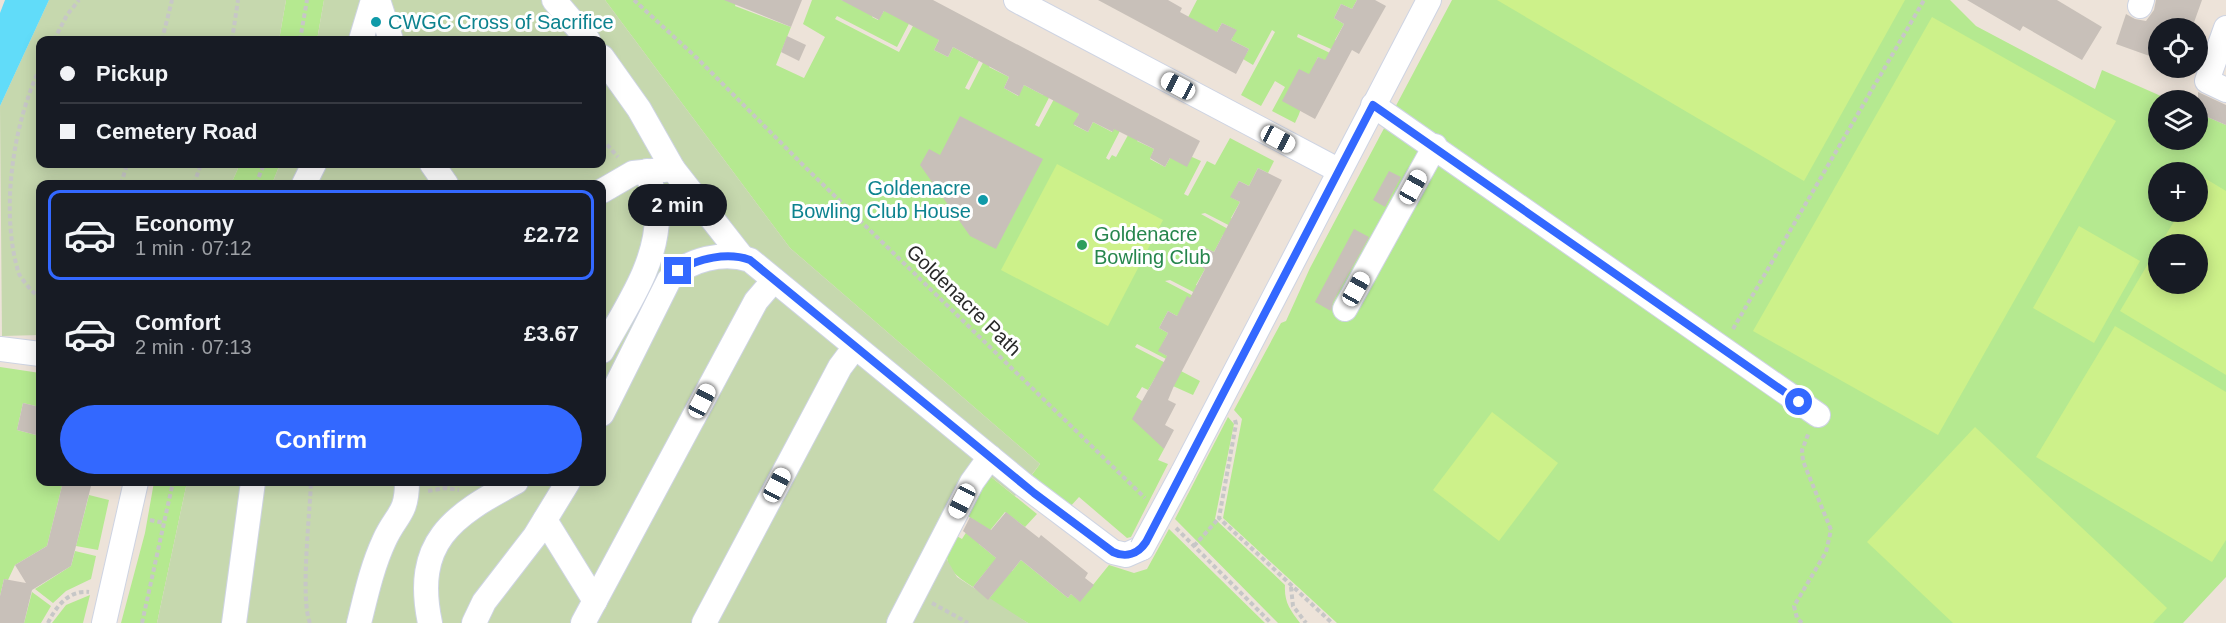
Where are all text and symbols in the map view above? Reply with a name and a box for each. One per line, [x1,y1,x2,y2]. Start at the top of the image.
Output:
place label: CWGC Cross of Sacrifice [388,11,614,33]
marker: CWGC Cross of Sacrifice [369,15,383,29]
map controls [2148,18,2208,294]
button: locate [2148,18,2208,78]
text: Pickup [96,61,168,86]
car [1158,70,1198,102]
button: layers [2148,90,2208,150]
text: Cemetery Road [96,119,257,144]
car [1258,123,1298,155]
button: + [2148,162,2208,222]
car [1396,167,1430,207]
place label: Goldenacre Bowling Club House [791,177,971,222]
callout: 2 min [628,184,728,226]
marker: Goldenacre Bowling Club House [976,193,990,207]
text: 2 min [651,194,704,216]
icon: car [63,208,117,262]
text: Economy [135,211,234,236]
text: £2.72 [524,222,579,247]
place label: Goldenacre Bowling Club [1094,223,1211,268]
button: − [2148,234,2208,294]
text: 1 min · 07:12 [135,237,252,259]
marker: Goldenacre Bowling Club [1075,238,1089,252]
street label: Goldenacre Path [902,240,1026,360]
route end [664,257,691,284]
car [1339,269,1373,309]
icon: car [63,307,117,361]
text: Comfort [135,310,221,335]
text: £3.67 [524,321,579,346]
text: 2 min · 07:13 [135,336,252,358]
car [686,381,718,421]
route start [1785,388,1812,415]
button: Confirm [60,405,582,474]
car [761,465,793,505]
car [946,481,978,521]

